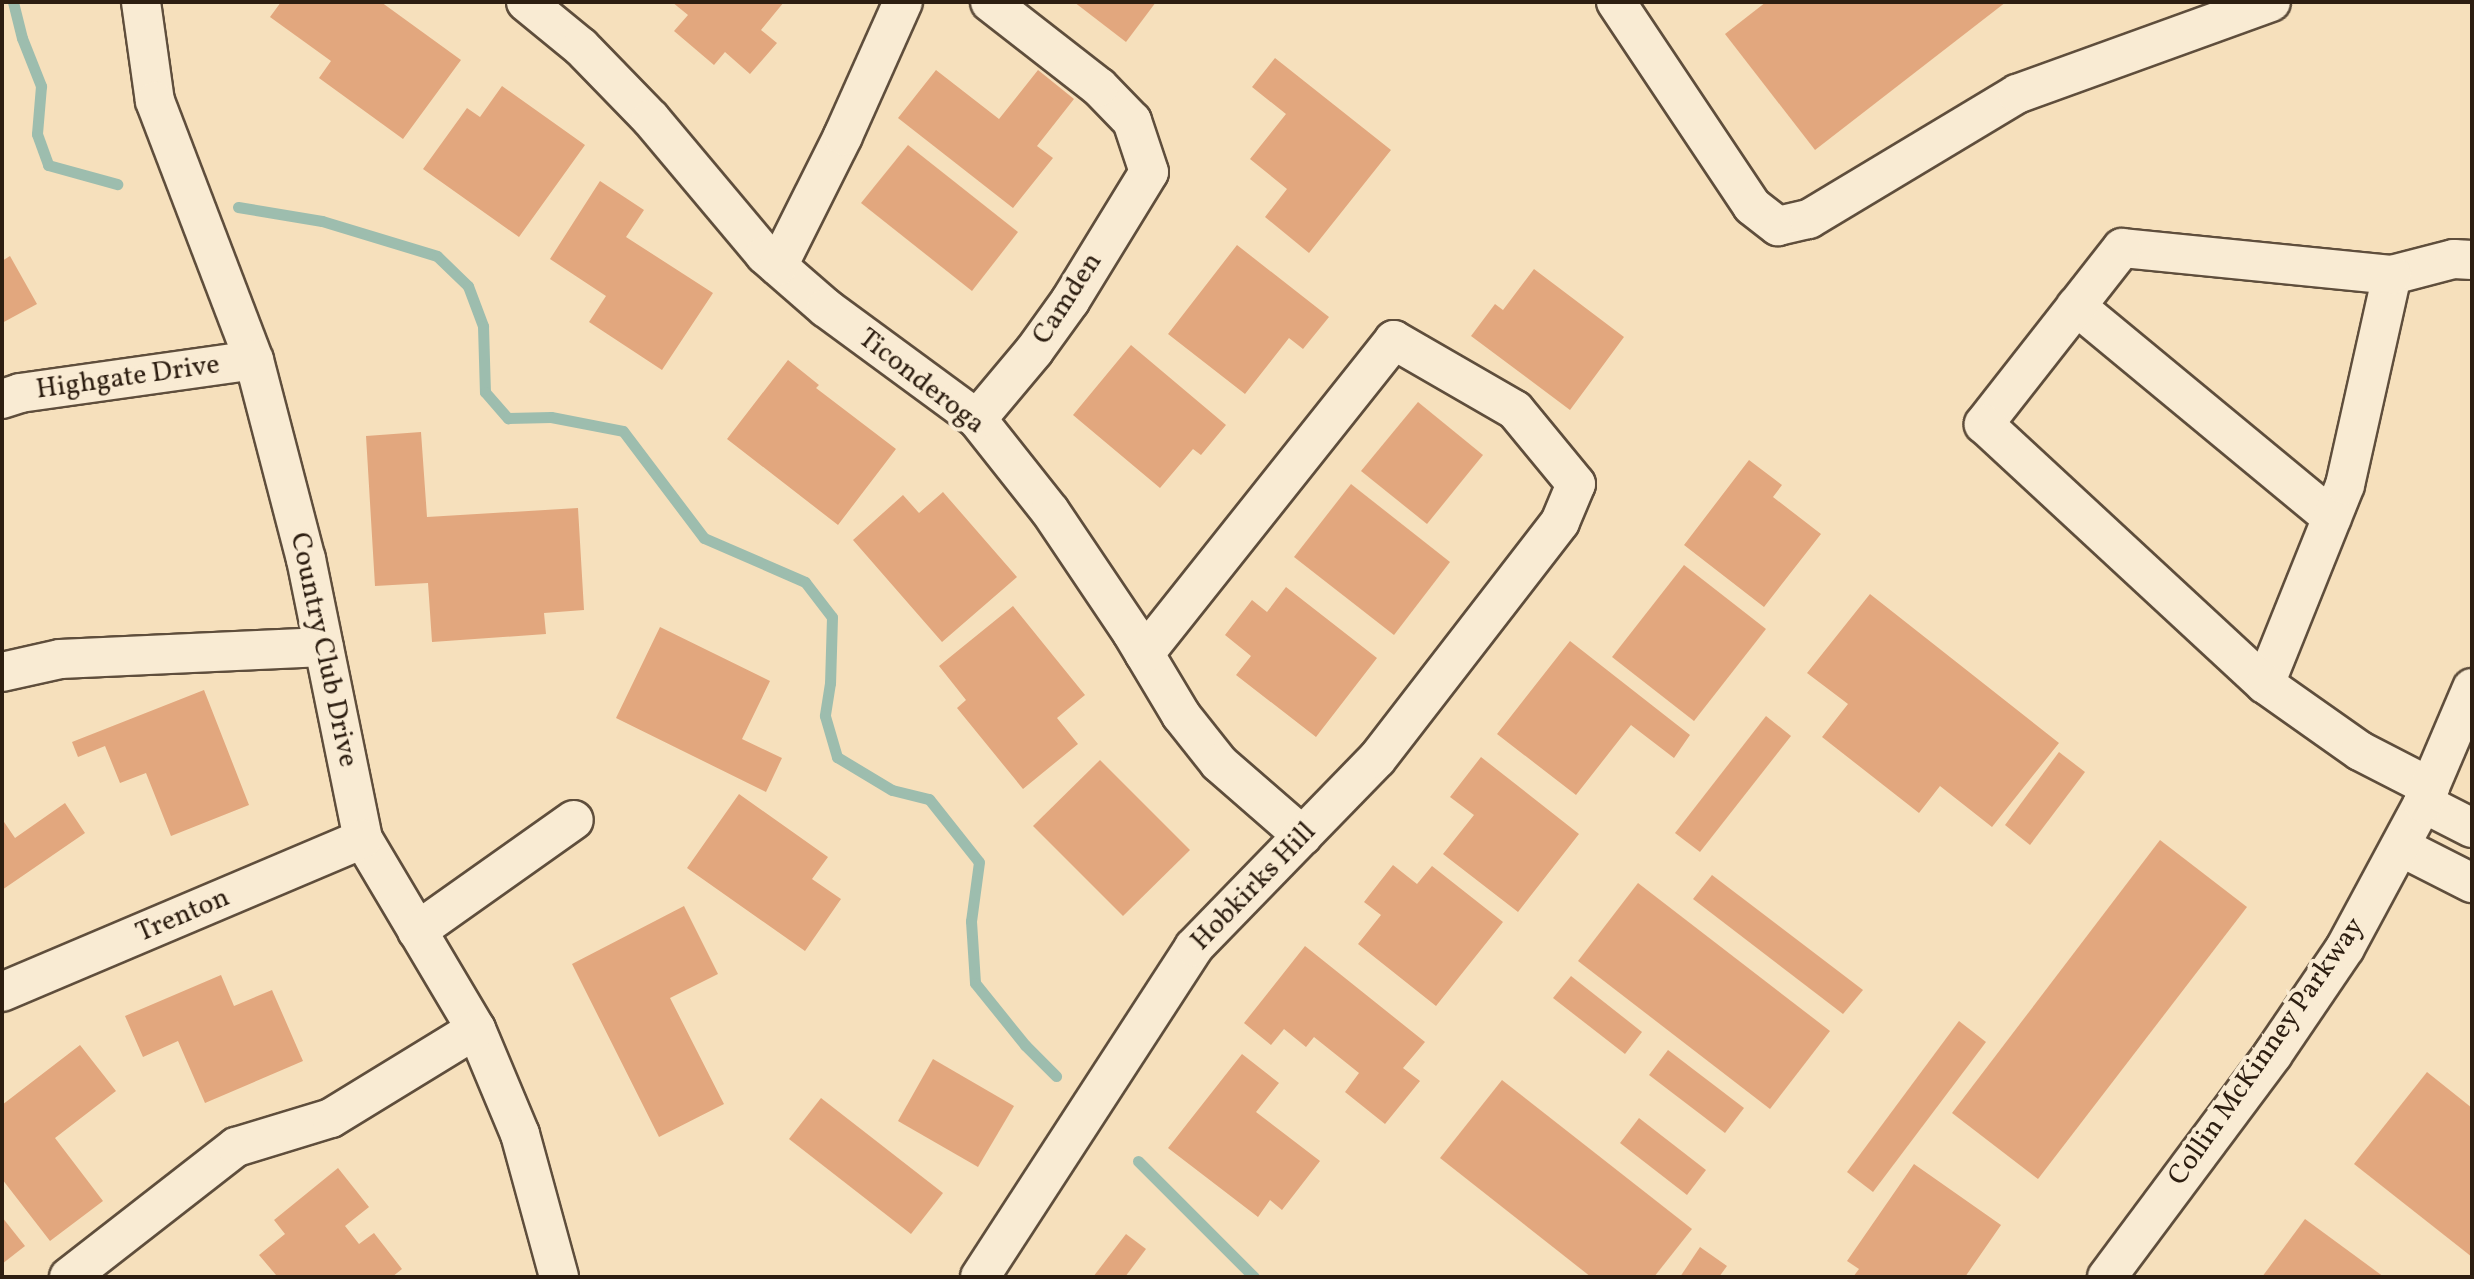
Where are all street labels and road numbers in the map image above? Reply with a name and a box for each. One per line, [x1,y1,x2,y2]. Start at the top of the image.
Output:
street label: Camden [1026,247,1110,351]
street label: Ticonderoga [851,322,991,442]
street label: Highgate Drive [34,348,222,408]
street label: Country Club Drive [282,529,364,771]
street label: Hobkirks Hill [1185,816,1323,958]
street label: Trenton [131,881,235,951]
street label: Collin McKinney Parkway [2161,911,2373,1193]

